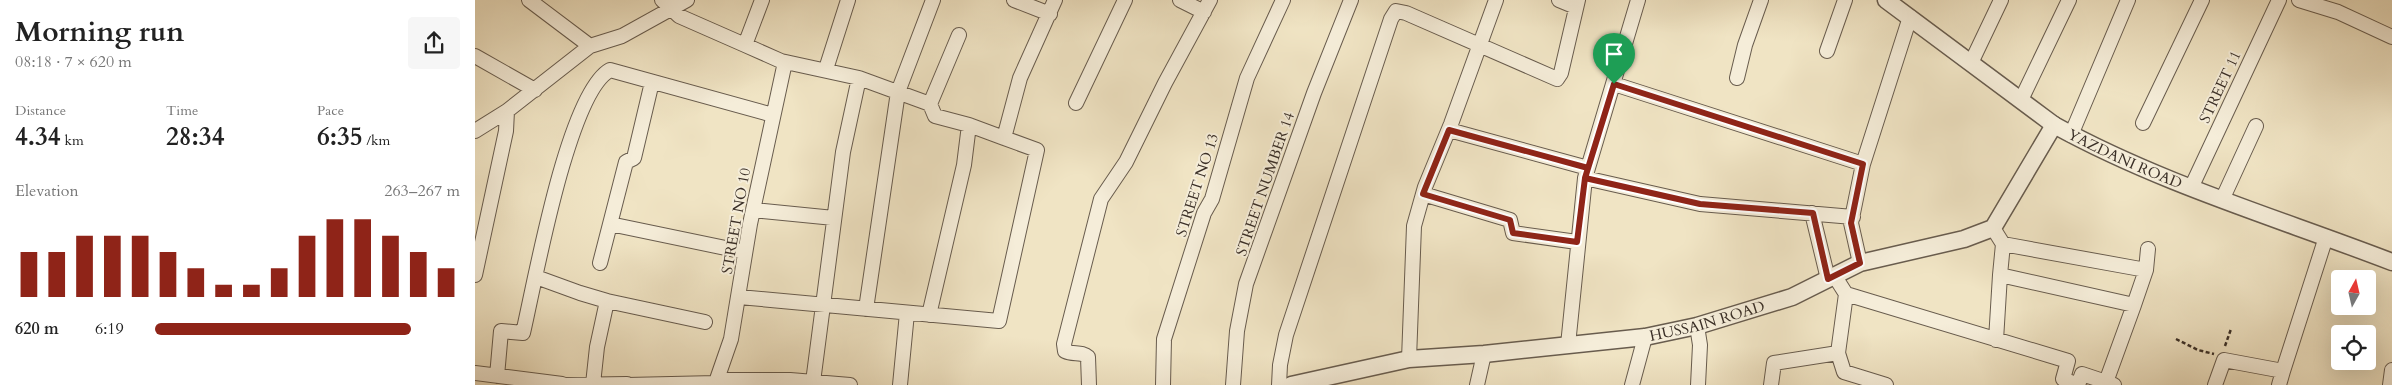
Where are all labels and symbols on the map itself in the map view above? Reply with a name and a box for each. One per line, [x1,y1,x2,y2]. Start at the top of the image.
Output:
pin [1593,33,1635,84]
street label: STREET 11 [2194,48,2246,126]
street label: STREET NUMBER 14 [1231,109,1299,259]
street label: YAZDANI ROAD [2064,124,2185,193]
street label: STREET NO 13 [1171,131,1223,239]
street label: STREET NO 10 [717,166,755,276]
north arrow [2331,270,2376,315]
street label: HUSSAIN ROAD [1648,296,1767,346]

